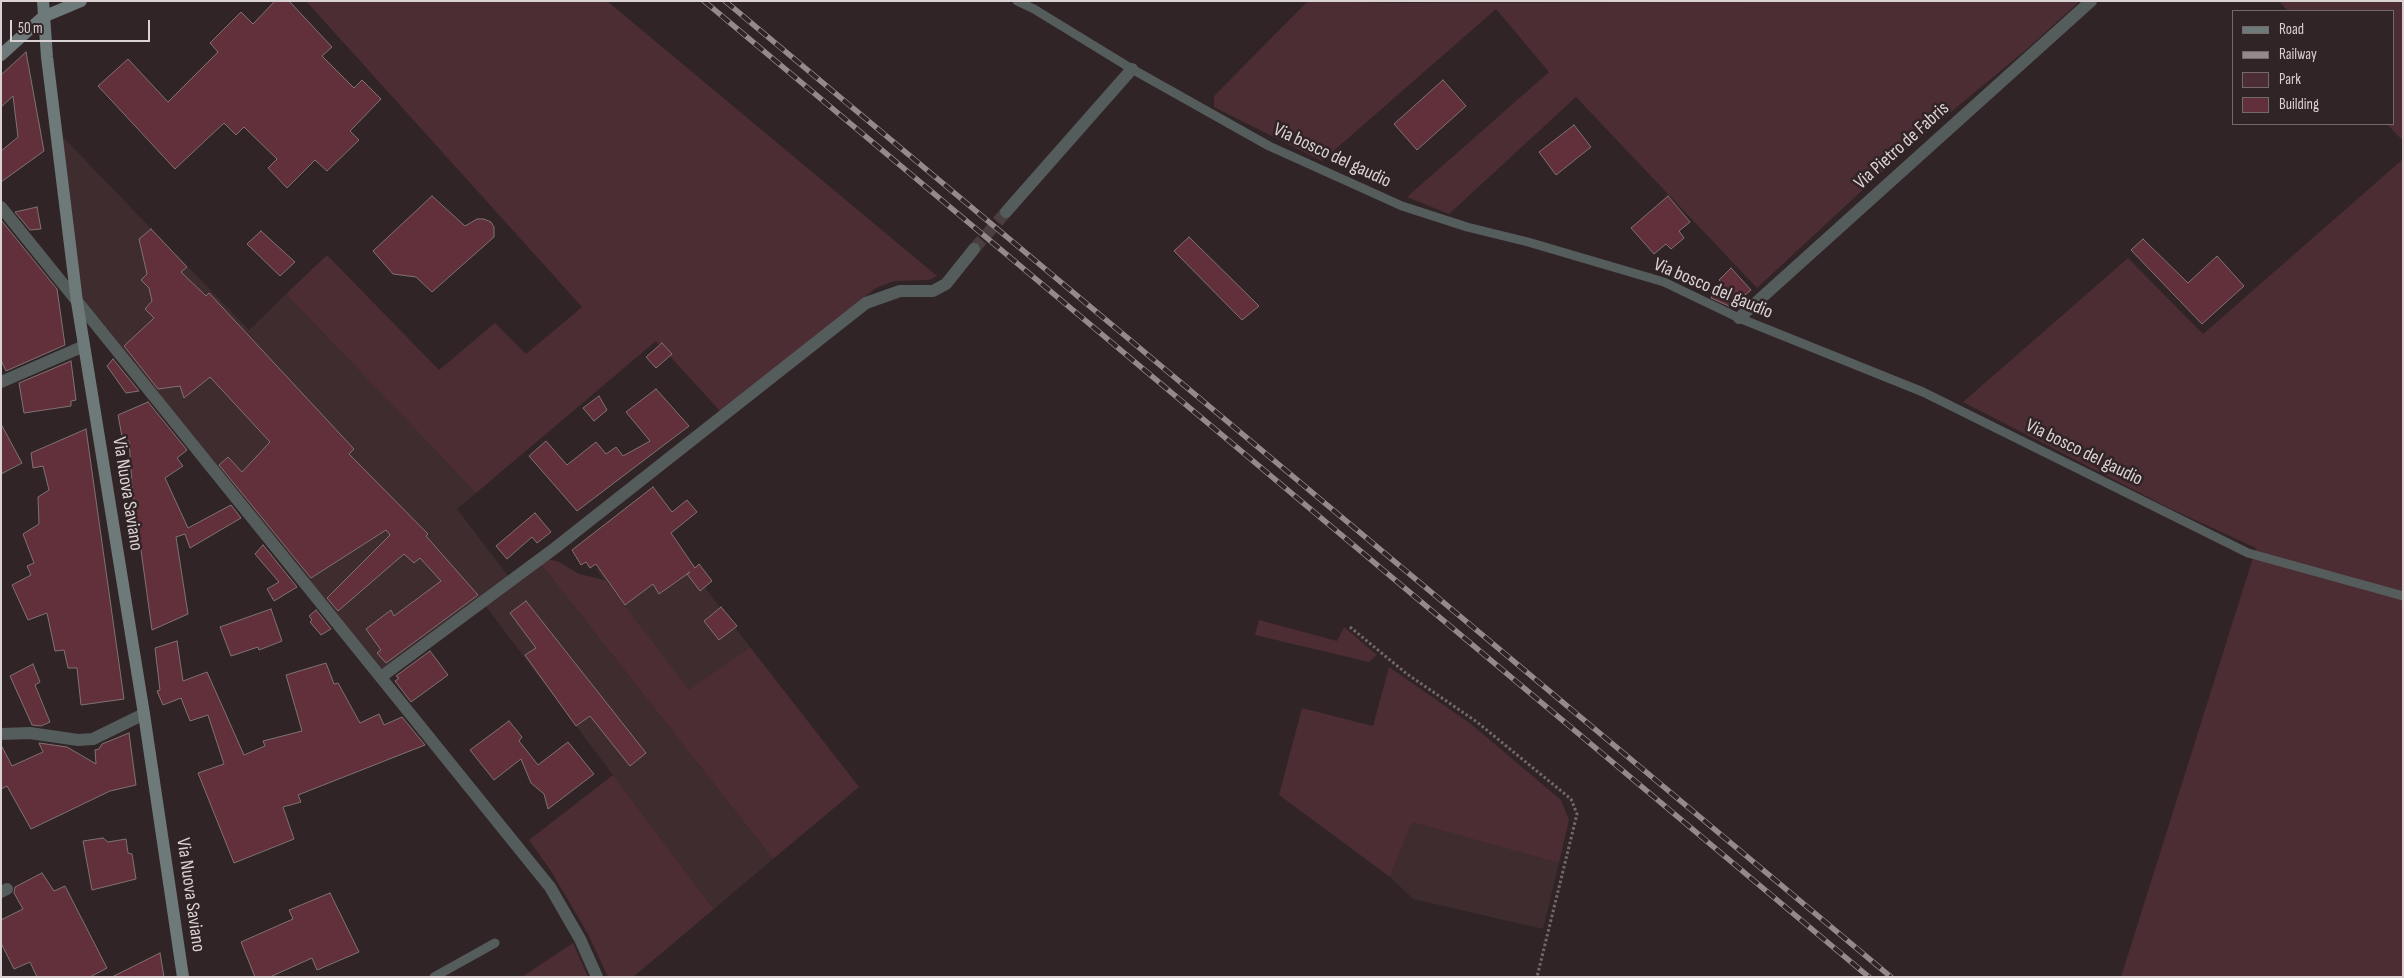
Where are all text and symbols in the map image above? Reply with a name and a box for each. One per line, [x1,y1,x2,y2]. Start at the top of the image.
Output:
scale bar [12,10,152,42]
legend [2232,10,2394,125]
text: 50 m [18,19,43,38]
text: Road [2279,20,2304,39]
text: Railway [2279,45,2317,64]
text: Park [2279,70,2301,89]
text: Building [2279,95,2319,114]
street label: Via Pietro de Fabris [1850,97,1954,195]
street label: Via bosco del gaudio [1269,119,1395,193]
street label: Via bosco del gaudio [1650,254,1776,324]
street label: Via bosco del gaudio [2022,415,2146,491]
street label: Via Nuova Saviano [107,436,147,552]
street label: Via Nuova Saviano [171,837,209,953]

